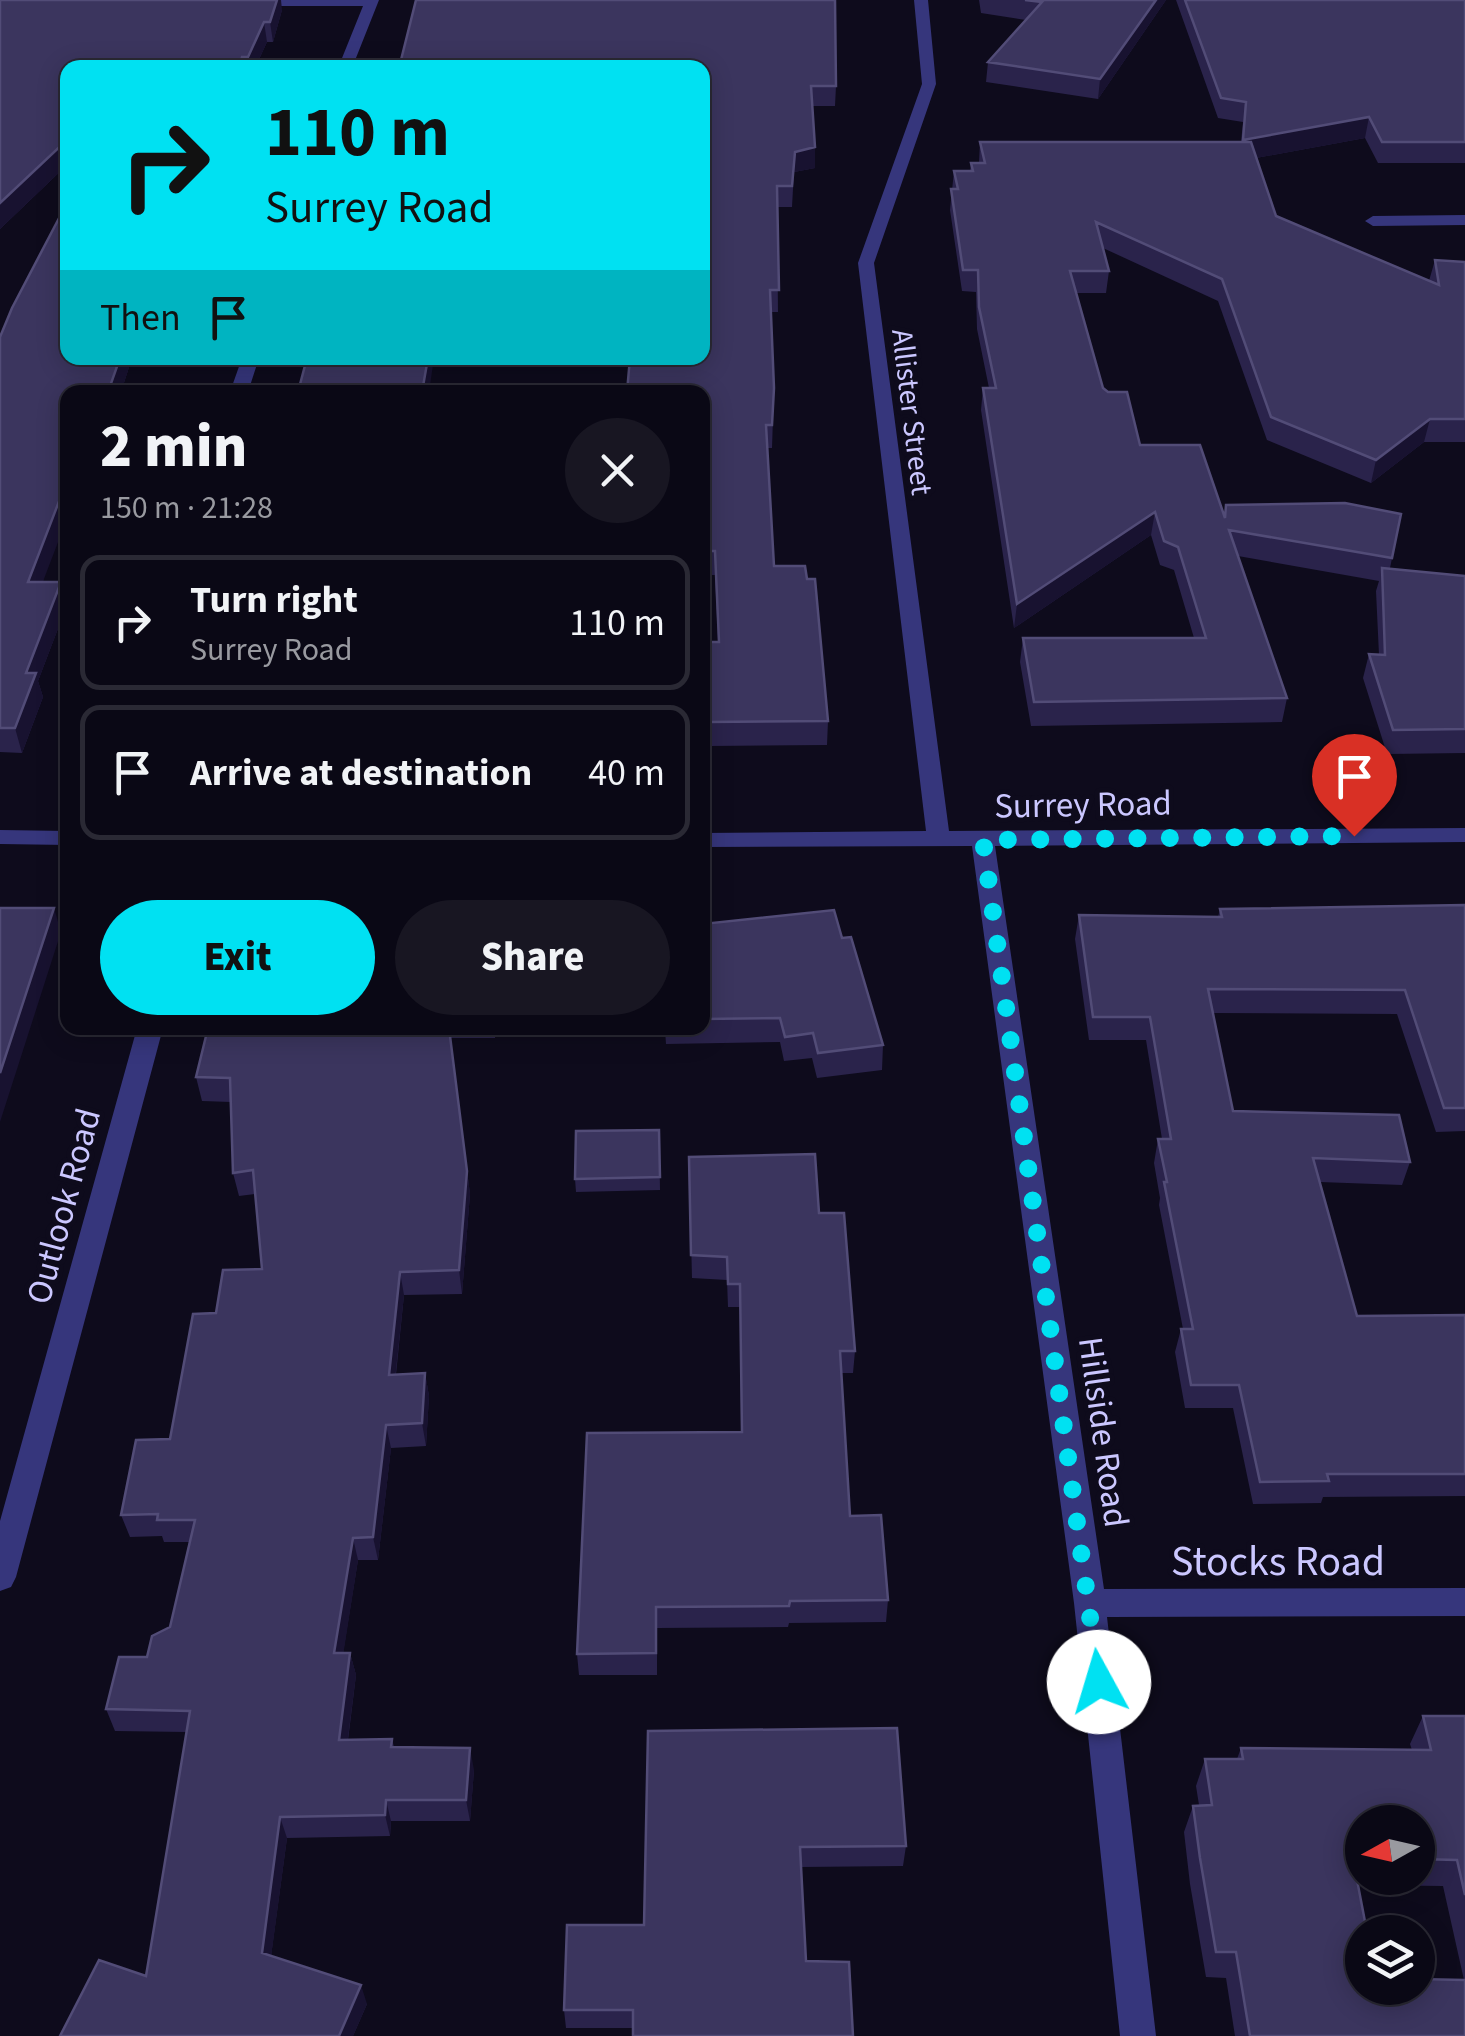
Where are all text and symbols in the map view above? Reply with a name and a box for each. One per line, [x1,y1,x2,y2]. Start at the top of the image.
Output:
text: 110 m [265,83,450,183]
icon: right [100,100,230,230]
text: Surrey Road [265,176,493,240]
icon: arrive [201,290,256,345]
text: Then [100,291,181,345]
street label: Allister Street [880,327,943,498]
text: 2 min [100,405,247,490]
button: close [565,418,670,523]
text: 150 m · 21:28 [100,485,273,531]
text: Turn right [190,573,358,627]
icon: right [105,595,160,650]
text: 110 m [569,596,665,650]
text: Surrey Road [190,627,352,673]
pin [1312,734,1397,837]
icon: arrive [105,745,160,800]
text: Arrive at destination [190,746,532,800]
text: 40 m [588,746,665,800]
icon: arrive [1327,749,1382,804]
street label: Surrey Road [994,778,1172,832]
button: Exit [100,900,375,1015]
button: Share [395,900,670,1015]
street label: Outlook Road [14,1103,114,1310]
street label: Hillside Road [1065,1334,1141,1530]
street label: Stocks Road [1171,1532,1385,1592]
position arrow [1047,1630,1151,1734]
north arrow [1345,1805,1435,1895]
map controls [1345,1805,1435,2005]
button: layers [1345,1915,1435,2005]

